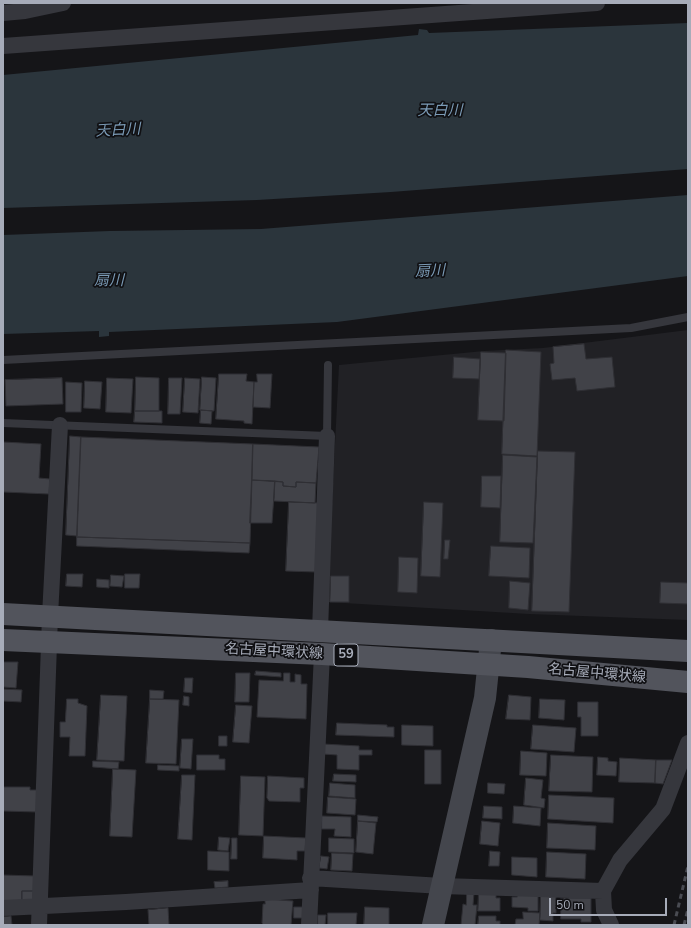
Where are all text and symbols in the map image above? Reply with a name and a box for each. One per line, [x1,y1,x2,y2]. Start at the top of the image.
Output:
water label: 天白川 [418,102,462,120]
water label: 天白川 [95,121,141,141]
water label: 扇川 [415,262,445,282]
water label: 扇川 [94,272,124,290]
street label: 名古屋中環状線 [225,641,323,663]
road number: 59 [334,644,358,666]
street label: 名古屋中環状線 [547,661,647,687]
scale bar [551,890,669,916]
text: 50 m [556,897,584,913]

